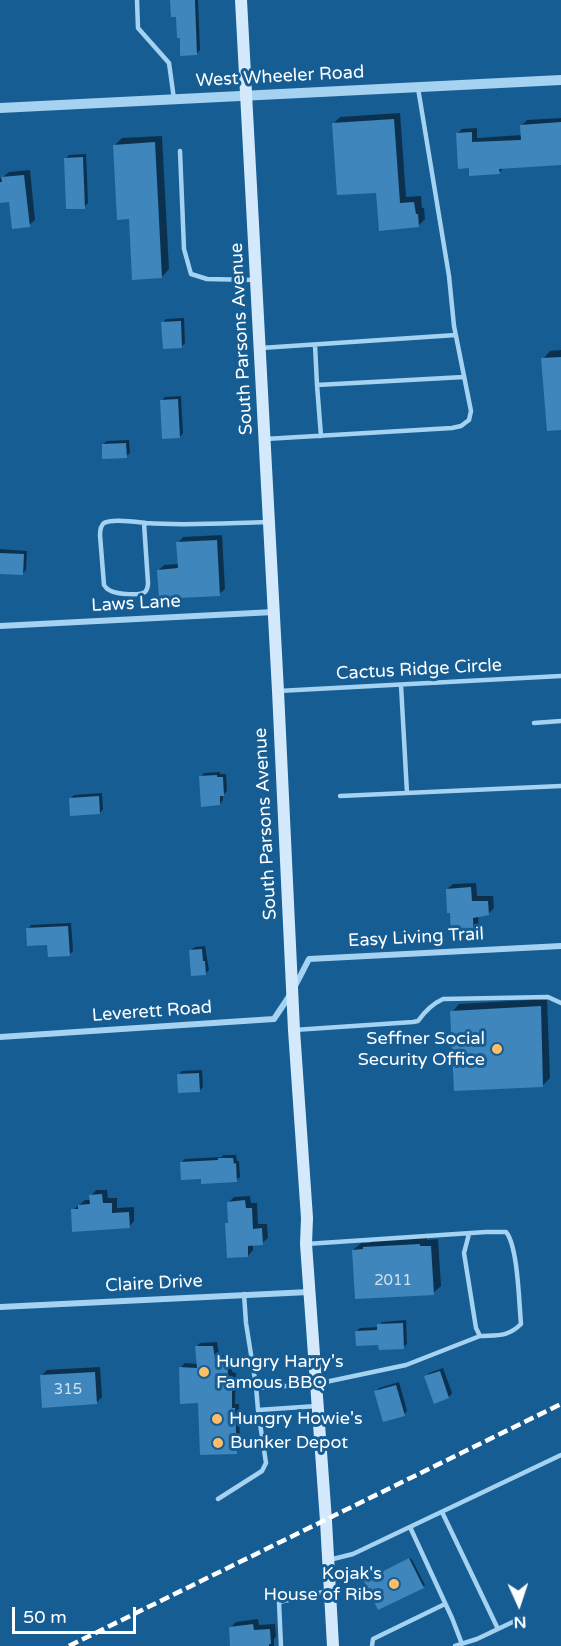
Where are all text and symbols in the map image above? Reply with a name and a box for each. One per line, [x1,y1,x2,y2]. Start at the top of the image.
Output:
street label: West Wheeler Road [195,62,365,92]
street label: South Parsons Avenue [226,242,258,436]
street label: Laws Lane [91,591,181,617]
street label: Cactus Ridge Circle [335,655,503,685]
street label: South Parsons Avenue [250,727,282,921]
street label: Easy Living Trail [347,924,485,952]
street label: Leverett Road [91,997,213,1027]
place label: Seffner Social Security Office [358,1028,485,1070]
marker: Seffner Social Security Office [490,1042,504,1056]
street label: Claire Drive [105,1271,203,1297]
house number: 2011 [374,1272,412,1290]
place label: Hungry Harry's Famous BBQ [216,1351,344,1394]
marker: Hungry Harry's Famous BBQ [197,1365,211,1379]
house number: 315 [54,1381,82,1399]
place label: Hungry Howie's [229,1408,363,1430]
marker: Hungry Howie's [210,1412,224,1426]
place label: Bunker Depot [230,1432,348,1454]
marker: Bunker Depot [211,1436,225,1450]
place label: Kojak's House of Ribs [264,1563,382,1606]
north arrow [489,1574,549,1634]
marker: Kojak's House of Ribs [387,1577,401,1591]
scale bar [15,1595,140,1633]
text: 50 m [23,1606,67,1628]
text: N [513,1612,527,1632]

